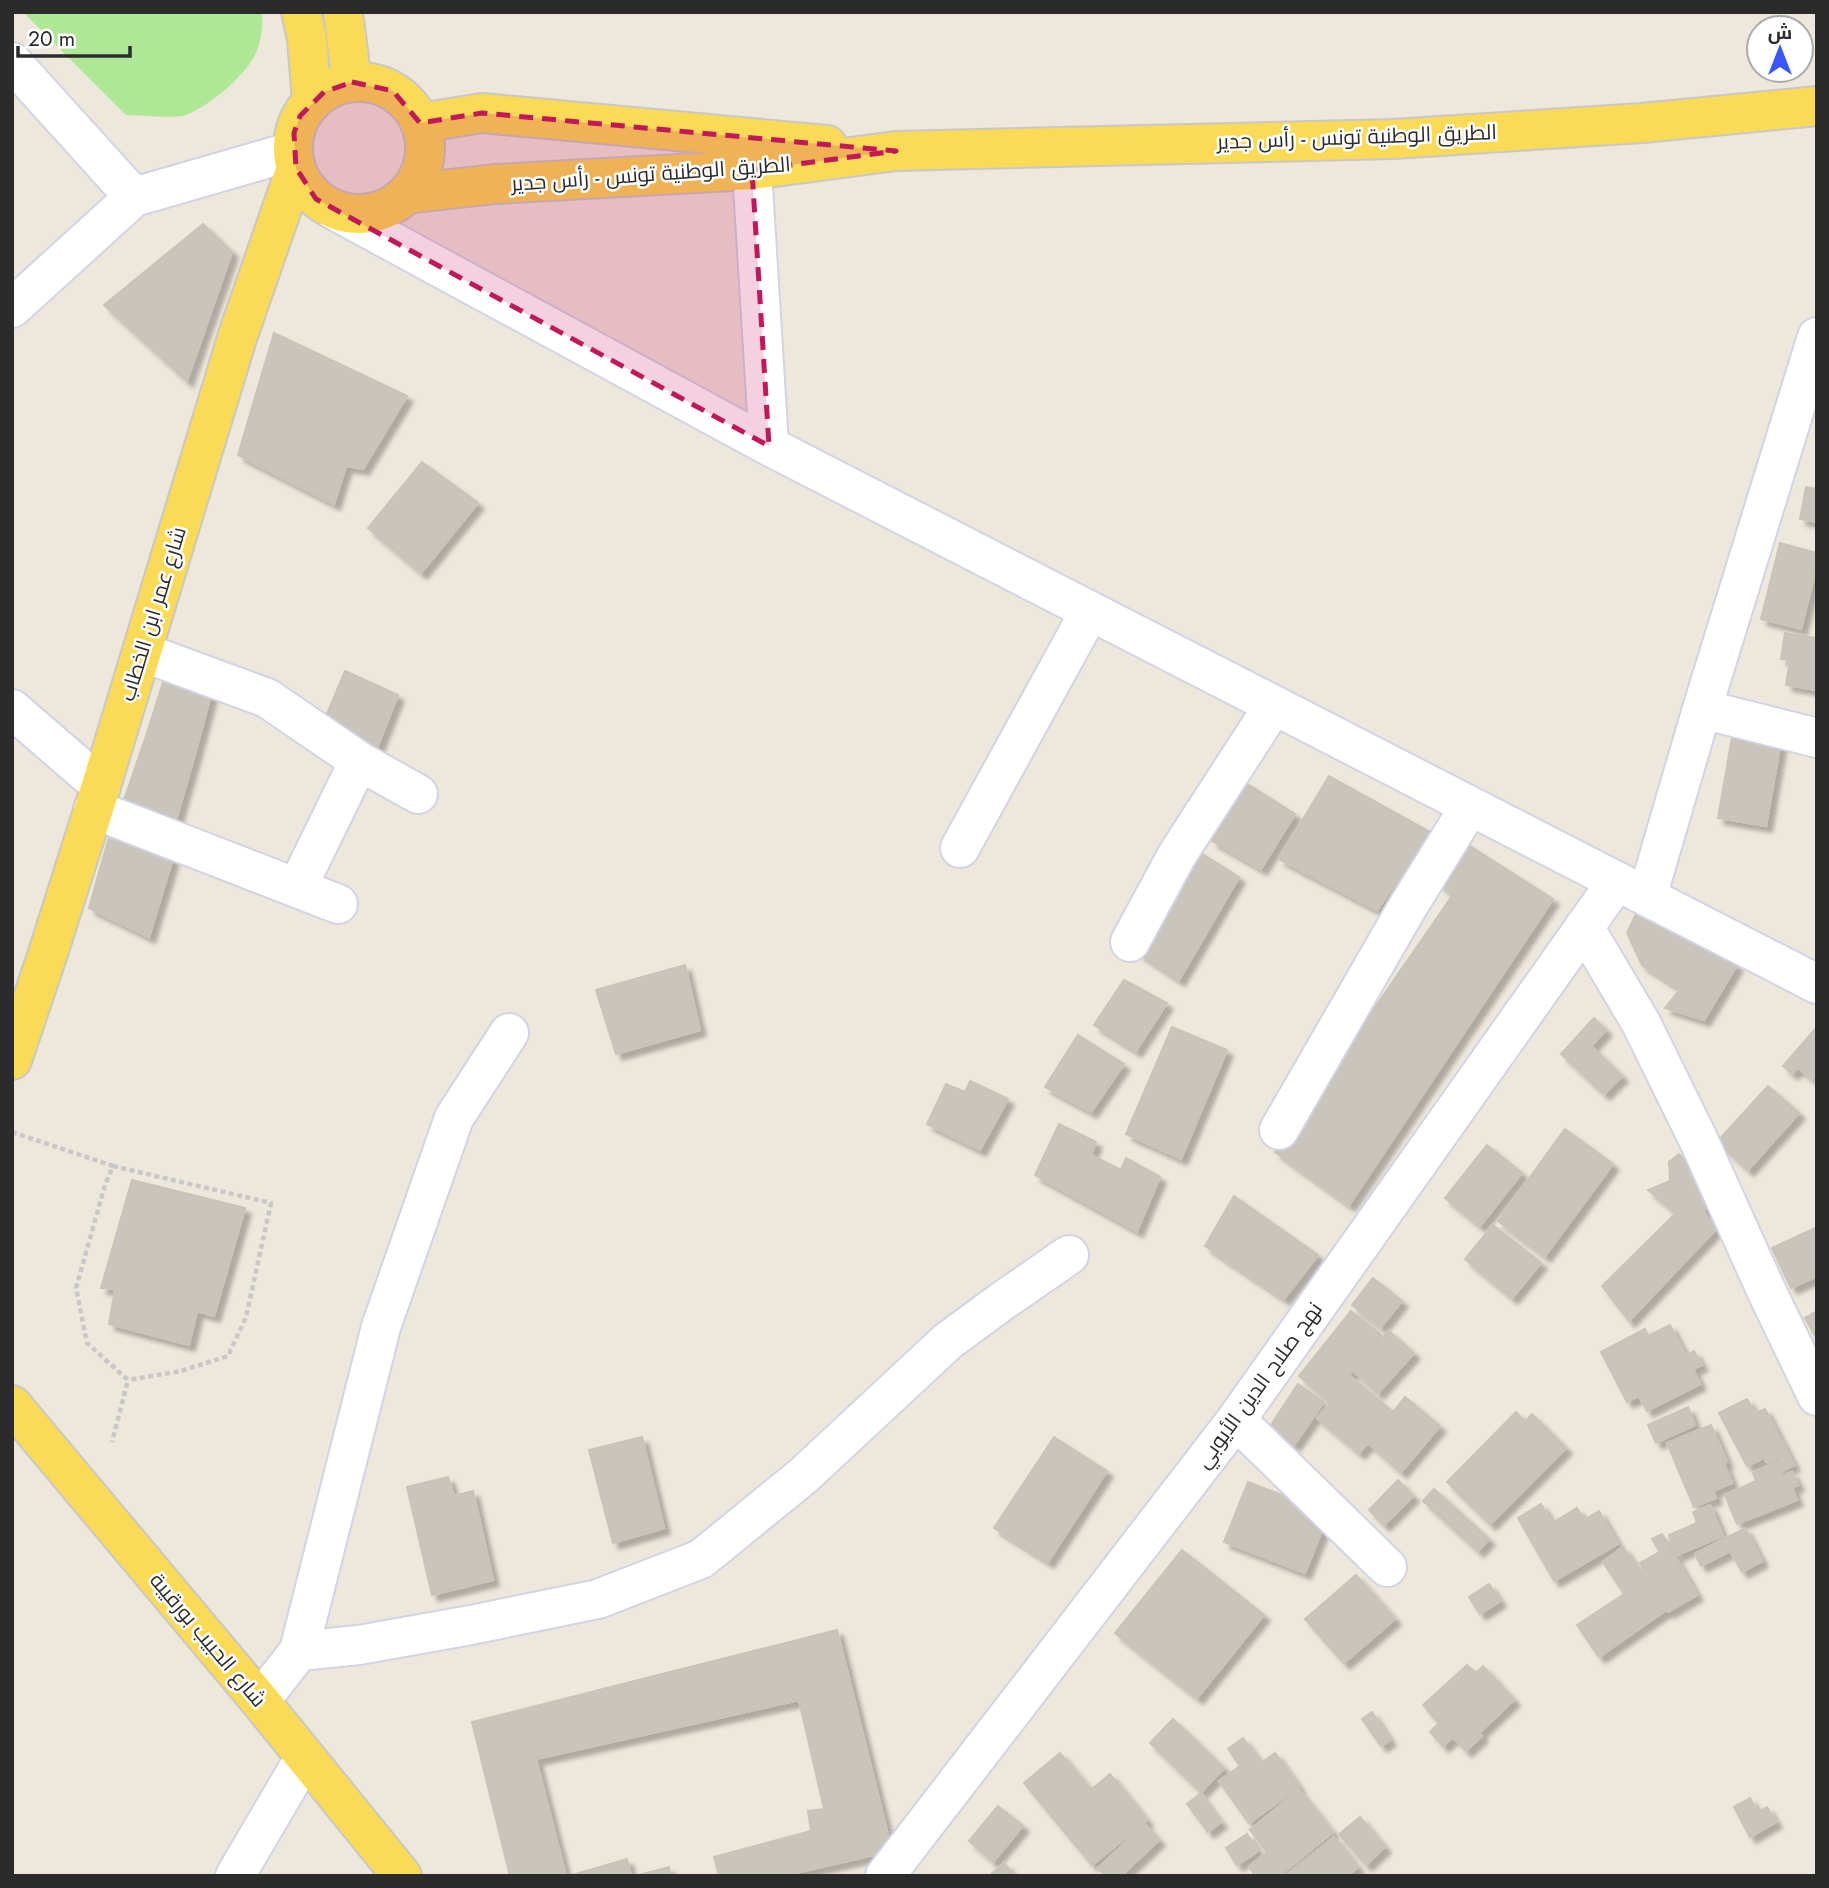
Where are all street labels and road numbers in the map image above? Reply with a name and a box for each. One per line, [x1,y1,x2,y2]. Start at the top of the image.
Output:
street label: الطريق الوطنية تونس - رأس جدير [1216,117,1497,157]
street label: الطريق الوطنية تونس - رأس جدير [509,149,792,199]
street label: شارع عمر ابن الخطاب [112,523,194,705]
street label: نهج صلاح الدين الأيوبي [1188,1296,1330,1475]
street label: شارع الحبيب بورقيبة [143,1566,273,1714]

